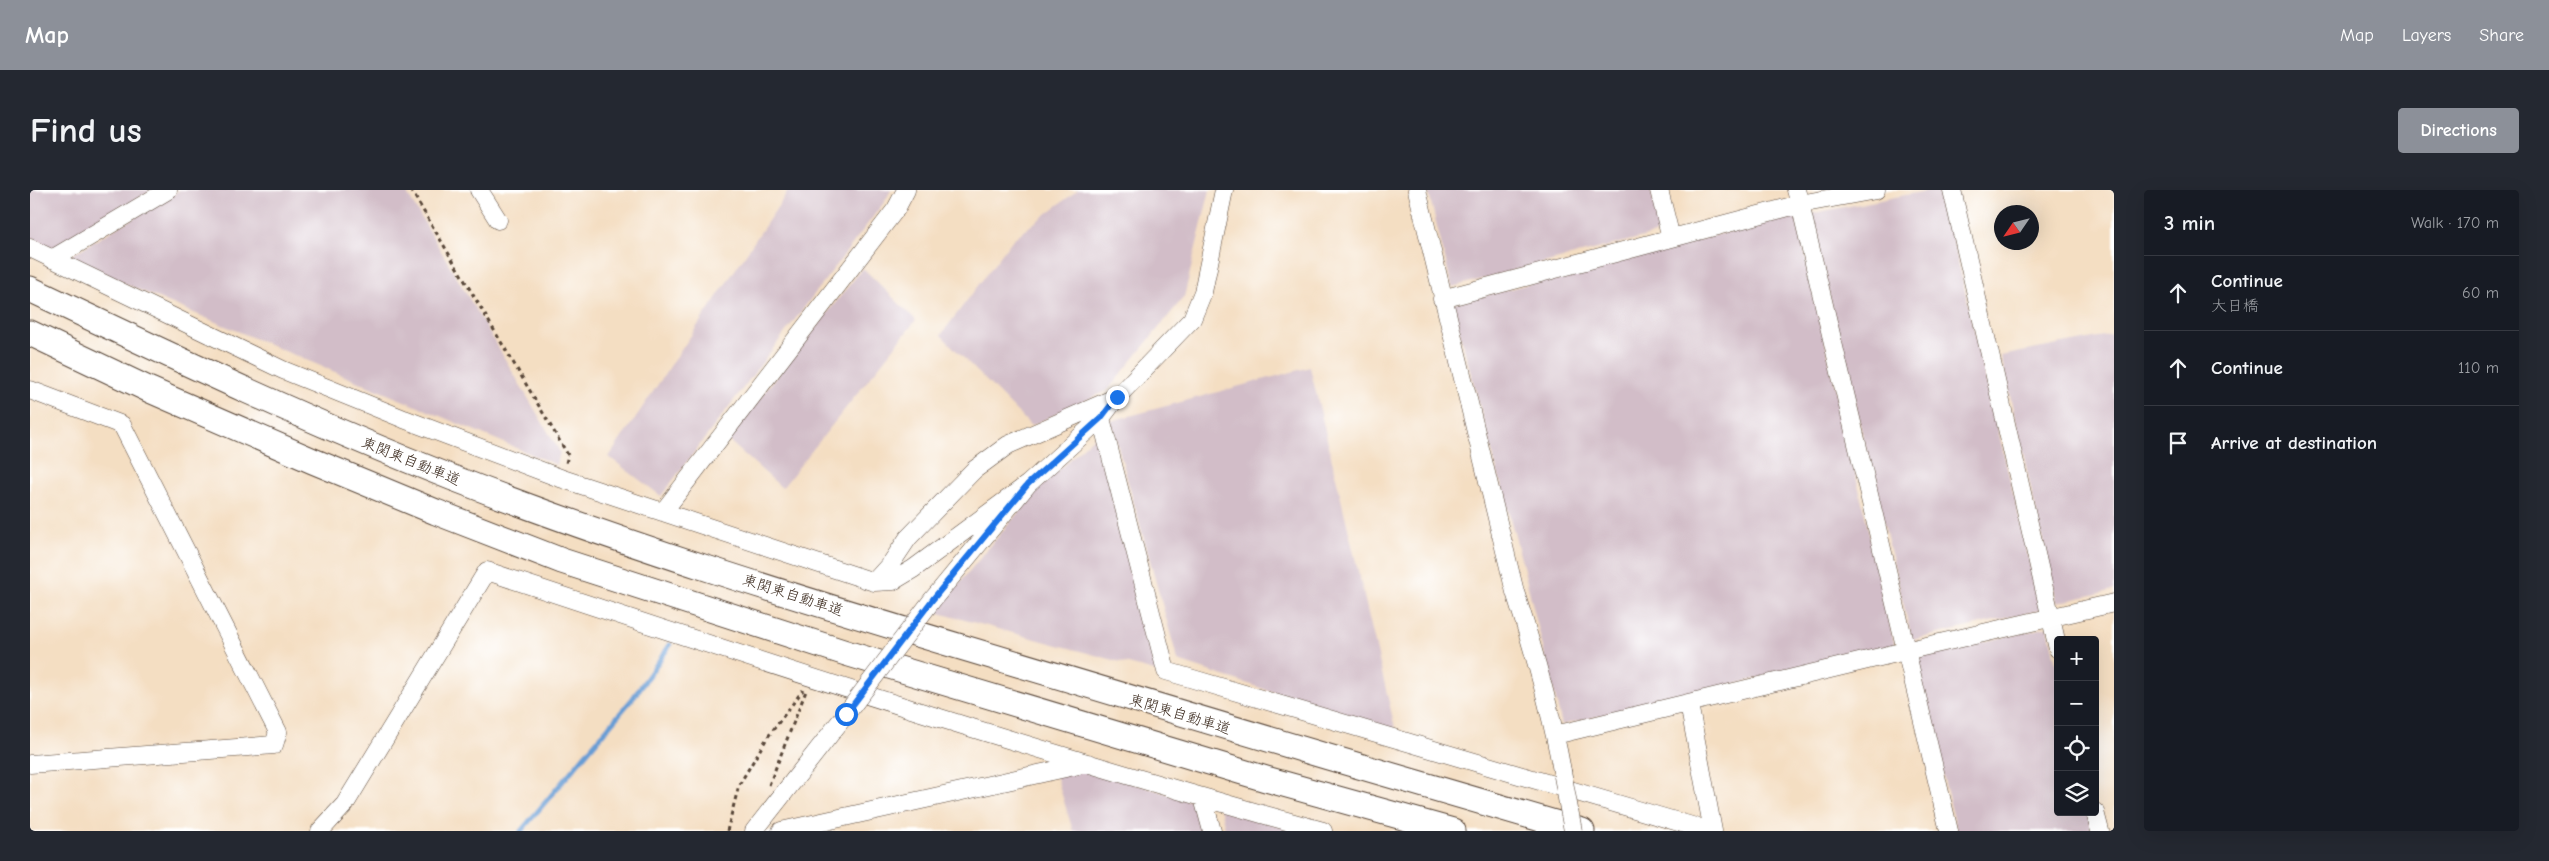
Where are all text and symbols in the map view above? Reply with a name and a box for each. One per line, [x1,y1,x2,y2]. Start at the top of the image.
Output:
text: Map [25,21,69,49]
text: Map [2340,25,2374,46]
text: Layers [2402,25,2451,46]
text: Share [2479,25,2524,46]
button: Directions [2398,108,2519,153]
text: Find us [30,110,142,151]
north arrow [1994,205,2039,250]
text: 3 min [2164,211,2215,235]
text: Walk · 170 m [2411,214,2499,232]
text: Continue [2211,270,2283,292]
icon: ahead [2164,279,2192,307]
text: 60 m [2462,284,2499,302]
text: 大日橋 [2211,297,2259,315]
icon: ahead [2164,354,2192,382]
text: Continue [2211,357,2283,379]
text: 110 m [2458,359,2499,377]
route end [1106,386,1129,409]
icon: arrive [2164,429,2192,457]
text: Arrive at destination [2211,432,2377,454]
street label: 東関東自動車道 [359,433,463,489]
street label: 東関東自動車道 [740,570,846,620]
map controls [2054,636,2099,816]
button: + [2054,636,2099,681]
button: − [2054,681,2099,726]
street label: 東関東自動車道 [1127,690,1233,738]
route start [835,703,858,726]
button: locate [2054,726,2099,771]
button: layers [2054,771,2099,816]

